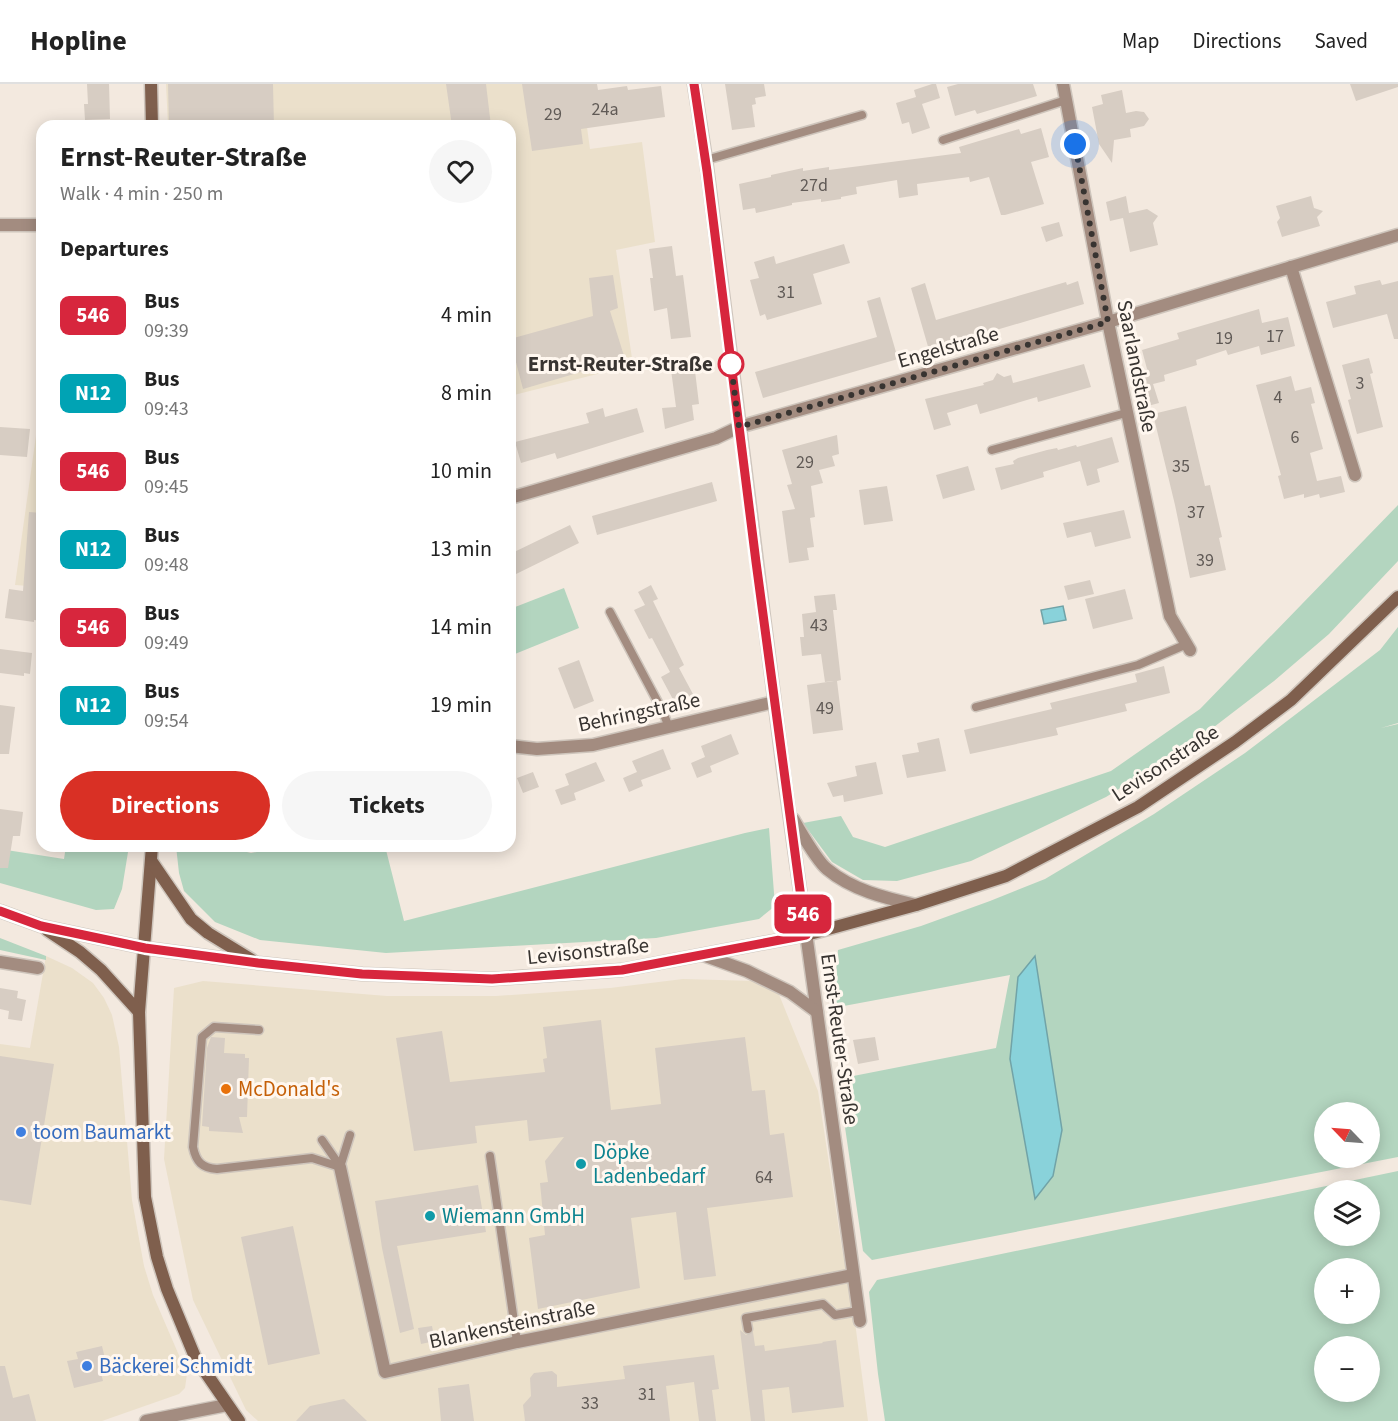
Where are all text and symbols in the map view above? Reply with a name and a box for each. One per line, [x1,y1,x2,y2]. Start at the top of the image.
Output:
text: Hopline [30,21,127,61]
text: Map [1122,26,1160,56]
text: Directions [1193,26,1281,56]
text: Saved [1314,26,1368,56]
house number: 24a [592,97,618,122]
house number: 29 [544,102,562,127]
your location [1060,129,1090,159]
text: Ernst-Reuter-Straße [60,137,307,177]
button: heart [429,140,492,203]
house number: 27d [800,173,828,198]
text: Walk · 4 min · 250 m [60,180,223,208]
text: Departures [60,233,169,265]
house number: 31 [777,280,795,305]
text: Bus [144,285,180,317]
street label: Saarlandstraße [1109,297,1165,435]
text: 4 min [441,299,492,331]
text: 546 [76,300,110,330]
text: 09:39 [144,317,189,345]
street label: Engelstraße [894,318,1002,376]
house number: 17 [1266,324,1284,349]
house number: 19 [1215,326,1233,351]
place label: Ernst-Reuter-Straße [528,349,713,379]
marker: Ernst-Reuter-Straße [718,351,744,377]
text: Bus [144,363,180,395]
house number: 3 [1356,371,1365,396]
text: 8 min [441,377,492,409]
text: N12 [75,378,111,408]
house number: 4 [1274,385,1283,410]
text: 09:43 [144,395,189,423]
house number: 6 [1291,425,1300,450]
text: Bus [144,441,180,473]
house number: 29 [796,450,814,475]
house number: 35 [1172,454,1190,479]
text: 10 min [430,455,492,487]
text: 546 [76,456,110,486]
text: 09:45 [144,473,189,501]
house number: 37 [1187,500,1205,525]
text: Bus [144,519,180,551]
text: 13 min [430,533,492,565]
text: N12 [75,534,111,564]
house number: 39 [1196,548,1214,573]
text: 09:48 [144,551,189,579]
text: Bus [144,597,180,629]
text: 14 min [430,611,492,643]
text: 546 [76,612,110,642]
house number: 43 [810,613,828,638]
text: 09:49 [144,629,189,657]
text: Bus [144,675,180,707]
street label: Behringstraße [575,684,703,740]
text: 19 min [430,689,492,721]
text: N12 [75,690,111,720]
house number: 49 [816,696,834,721]
text: 09:54 [144,707,189,735]
street label: Levisonstraße [1105,717,1225,809]
button: Directions [60,771,270,840]
button: Tickets [282,771,492,840]
line badge: 546 [768,894,838,934]
text: 546 [786,899,820,929]
street label: Levisonstraße [526,930,650,972]
street label: Ernst-Reuter-Straße [813,951,867,1127]
place label: McDonald's [238,1074,340,1104]
marker: McDonald's [219,1082,233,1096]
north arrow [1314,1102,1380,1168]
map controls [1314,1102,1380,1402]
place label: toom Baumarkt [33,1117,171,1147]
marker: toom Baumarkt [14,1125,28,1139]
place label: Döpke Ladenbedarf [593,1137,706,1191]
marker: Döpke Ladenbedarf [574,1157,588,1171]
house number: 64 [755,1165,773,1190]
button: layers [1314,1180,1380,1246]
place label: Wiemann GmbH [442,1201,585,1231]
marker: Wiemann GmbH [423,1209,437,1223]
button: + [1314,1258,1380,1324]
street label: Blankensteinstraße [426,1292,598,1356]
button: − [1314,1336,1380,1402]
place label: Bäckerei Schmidt [99,1351,252,1381]
marker: Bäckerei Schmidt [80,1359,94,1373]
house number: 31 [638,1382,656,1407]
house number: 33 [581,1391,599,1416]

